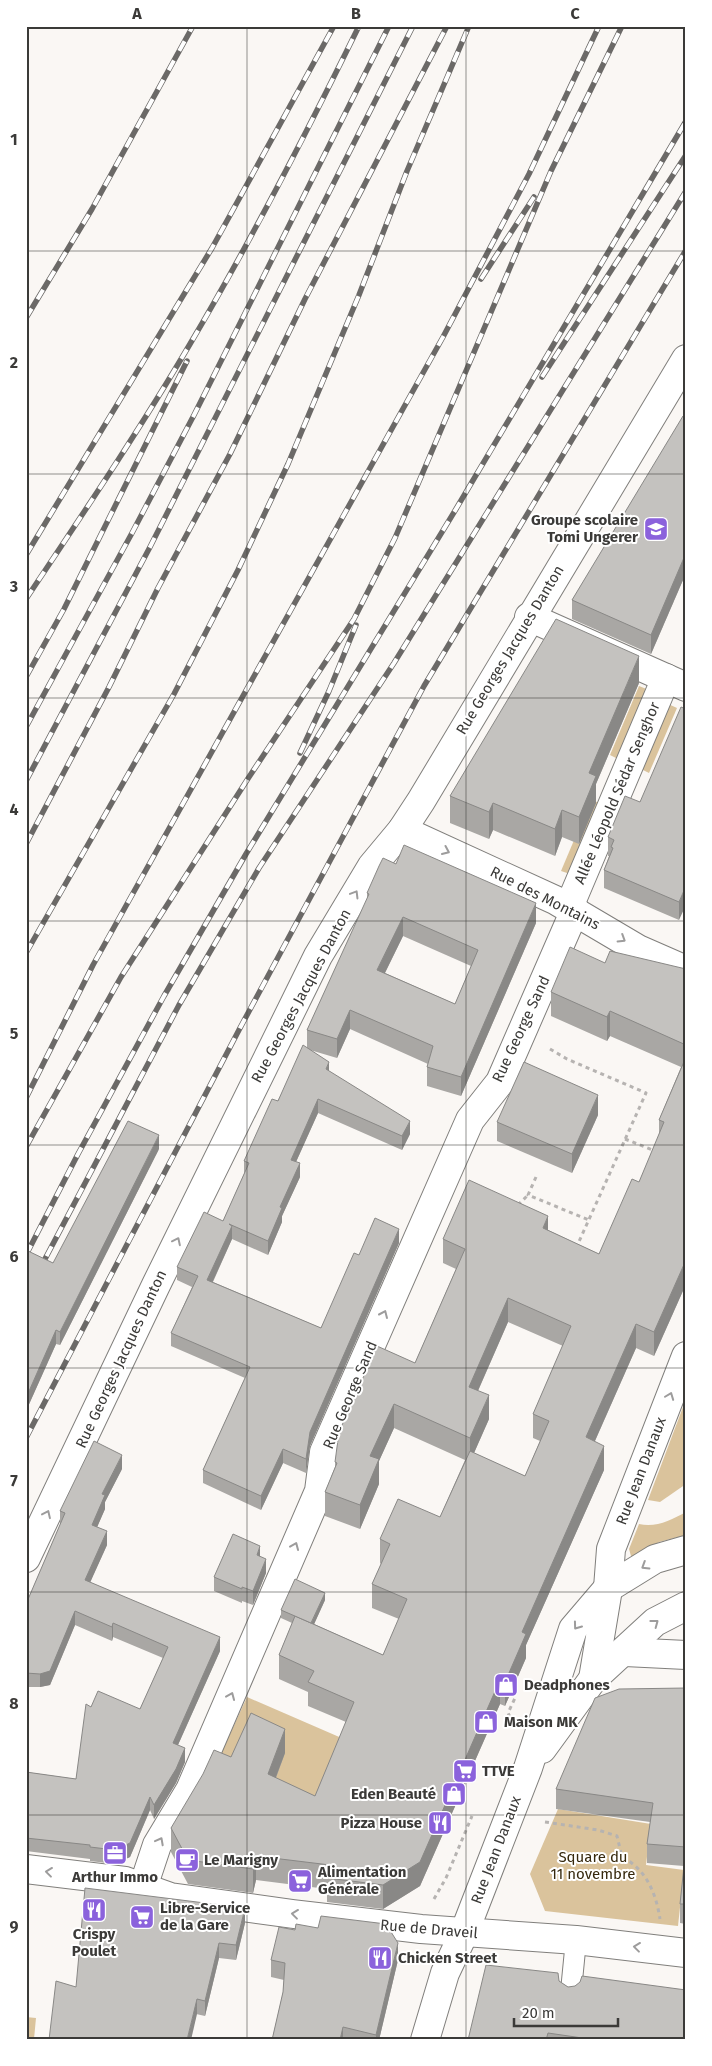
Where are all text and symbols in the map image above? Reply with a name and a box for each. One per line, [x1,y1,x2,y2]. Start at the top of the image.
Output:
text: A [131,4,142,23]
text: B [351,4,361,23]
text: C [570,4,580,23]
text: 1 [10,130,18,149]
text: 2 [10,353,18,372]
place label: Groupe scolaire Tomi Ungerer [531,511,639,546]
school or university icon: Groupe scolaire Tomi Ungerer [643,516,669,542]
street label: Rue Georges Jacques Danton [452,562,568,738]
text: 3 [9,577,18,596]
street label: Allée Léopold Sédar Senghor [570,699,664,887]
text: 4 [9,800,19,819]
one-way arrow [441,844,450,855]
street label: Rue des Montains [487,863,603,933]
one-way arrow [349,891,359,900]
street label: Rue Georges Jacques Danton [247,906,355,1086]
one-way arrow [617,933,626,943]
street label: Rue George Sand [488,973,554,1085]
text: 5 [10,1024,19,1043]
one-way arrow [171,1237,181,1246]
text: 6 [9,1247,19,1266]
street label: Rue Georges Jacques Danton [72,1267,170,1451]
one-way arrow [378,1310,389,1319]
street label: Rue George Sand [319,1338,381,1452]
one-way arrow [665,1392,675,1400]
street label: Rue Jean Danaux [612,1414,670,1527]
text: 7 [10,1471,18,1490]
one-way arrow [41,1510,51,1519]
one-way arrow [289,1542,300,1551]
one-way arrow [642,1559,651,1569]
one-way arrow [574,1620,583,1630]
one-way arrow [649,1621,658,1629]
shop icon: Deadphones [493,1672,519,1698]
place label: Deadphones [524,1676,610,1694]
one-way arrow [224,1692,235,1701]
text: 8 [9,1694,19,1713]
shop icon: Maison MK [473,1709,499,1735]
place label: Maison MK [504,1713,578,1731]
supermarket icon: TTVE [452,1758,478,1784]
place label: TTVE [482,1762,515,1780]
shop icon: Eden Beauté [441,1781,467,1807]
place label: Eden Beauté [351,1785,436,1803]
street label: Rue Jean Danaux [467,1793,525,1906]
restaurant icon: Pizza House [427,1810,453,1836]
place label: Pizza House [341,1814,422,1832]
one-way arrow [154,1838,164,1847]
office icon: Arthur Immo [102,1840,128,1866]
cafe icon: Le Marigny [174,1847,200,1873]
park label: Square du 11 novembre [550,1848,636,1883]
place label: Le Marigny [204,1851,278,1869]
place label: Alimentation Générale [317,1863,406,1898]
one-way arrow [45,1867,53,1878]
place label: Arthur Immo [71,1868,158,1886]
supermarket icon: Alimentation Générale [287,1868,313,1894]
restaurant icon: Crispy Poulet [81,1897,107,1923]
place label: Libre-Service de la Gare [160,1899,250,1934]
supermarket icon: Libre-Service de la Gare [129,1904,155,1930]
one-way arrow [290,1909,298,1920]
street label: Rue de Draveil [379,1916,479,1942]
text: 9 [10,1917,19,1936]
place label: Crispy Poulet [72,1925,116,1960]
one-way arrow [633,1942,641,1953]
restaurant icon: Chicken Street [367,1945,393,1971]
place label: Chicken Street [398,1949,498,1967]
scale bar [514,1996,618,2028]
text: 20 m [522,2004,555,2022]

